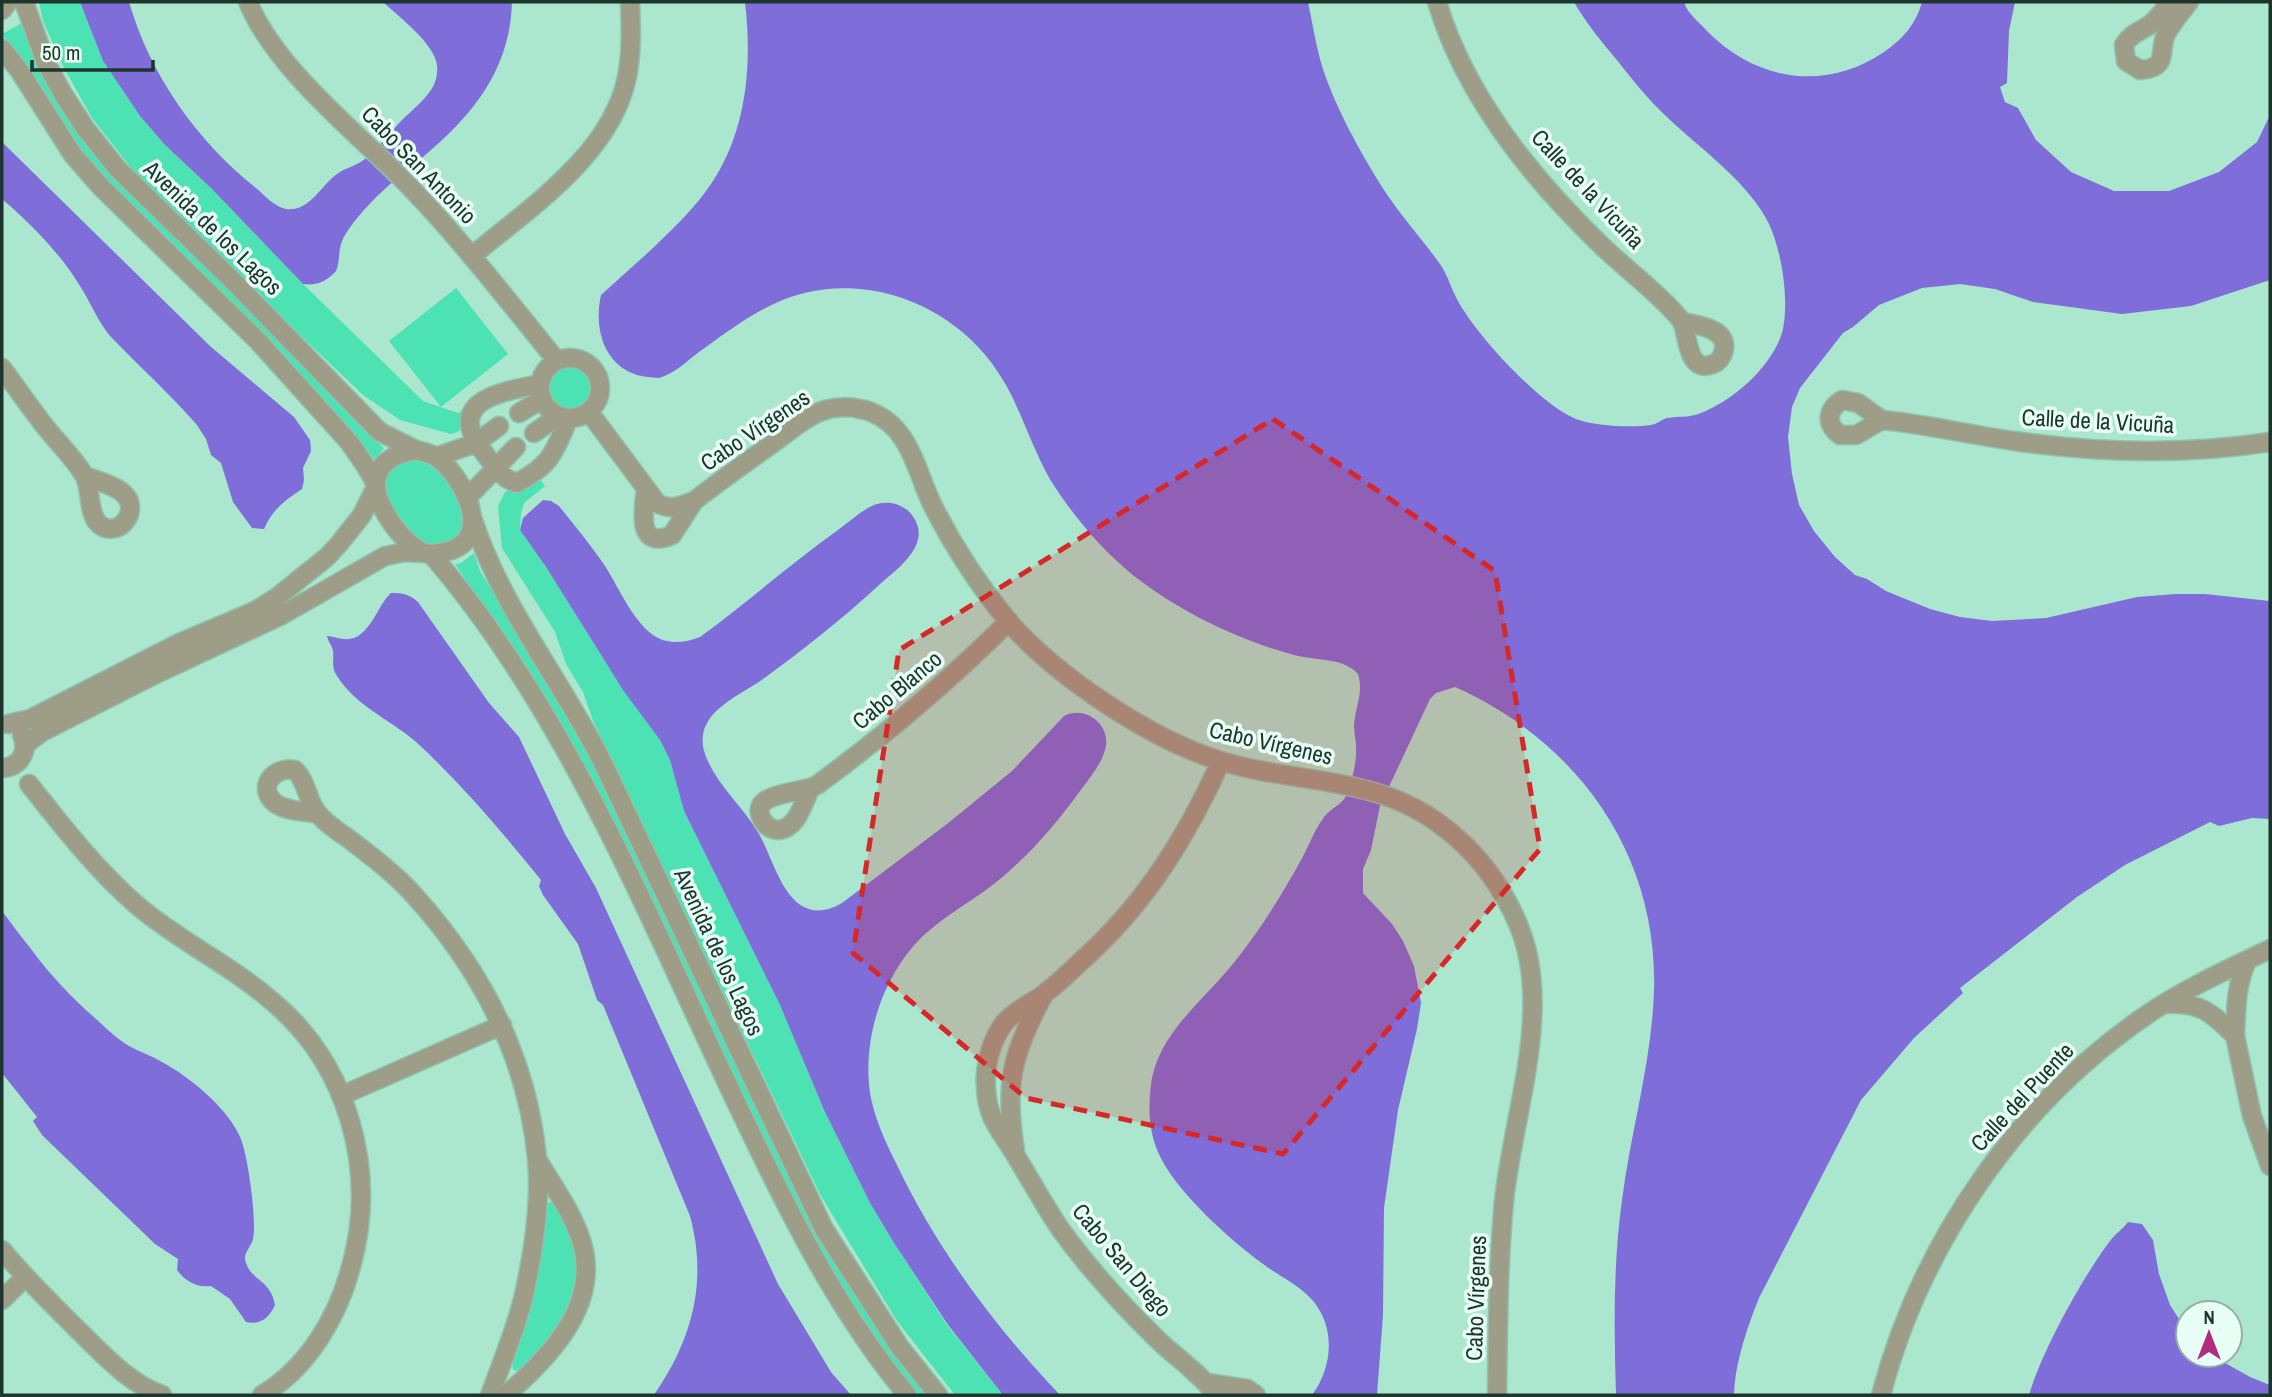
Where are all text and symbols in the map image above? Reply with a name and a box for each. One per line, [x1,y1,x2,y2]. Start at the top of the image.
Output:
scale bar [32,28,152,72]
text: 50 m [42,38,80,67]
street label: Cabo San Antonio [355,99,484,230]
street label: Calle de la Vicuña [1525,122,1652,255]
street label: Avenida de los Lagos [137,153,289,302]
street label: Cabo Vírgenes [694,382,815,478]
street label: Calle de la Vicuña [2021,401,2176,440]
street label: Cabo Blanco [845,643,948,736]
street label: Cabo Vírgenes [1206,713,1336,772]
street label: Avenida de los Lagos [667,862,772,1040]
street label: Calle del Puente [1963,1035,2080,1158]
street label: Cabo San Diego [1066,1196,1179,1323]
street label: Cabo Vírgenes [1458,1235,1493,1361]
north arrow [2174,1299,2244,1369]
text: N [2203,1304,2215,1330]

